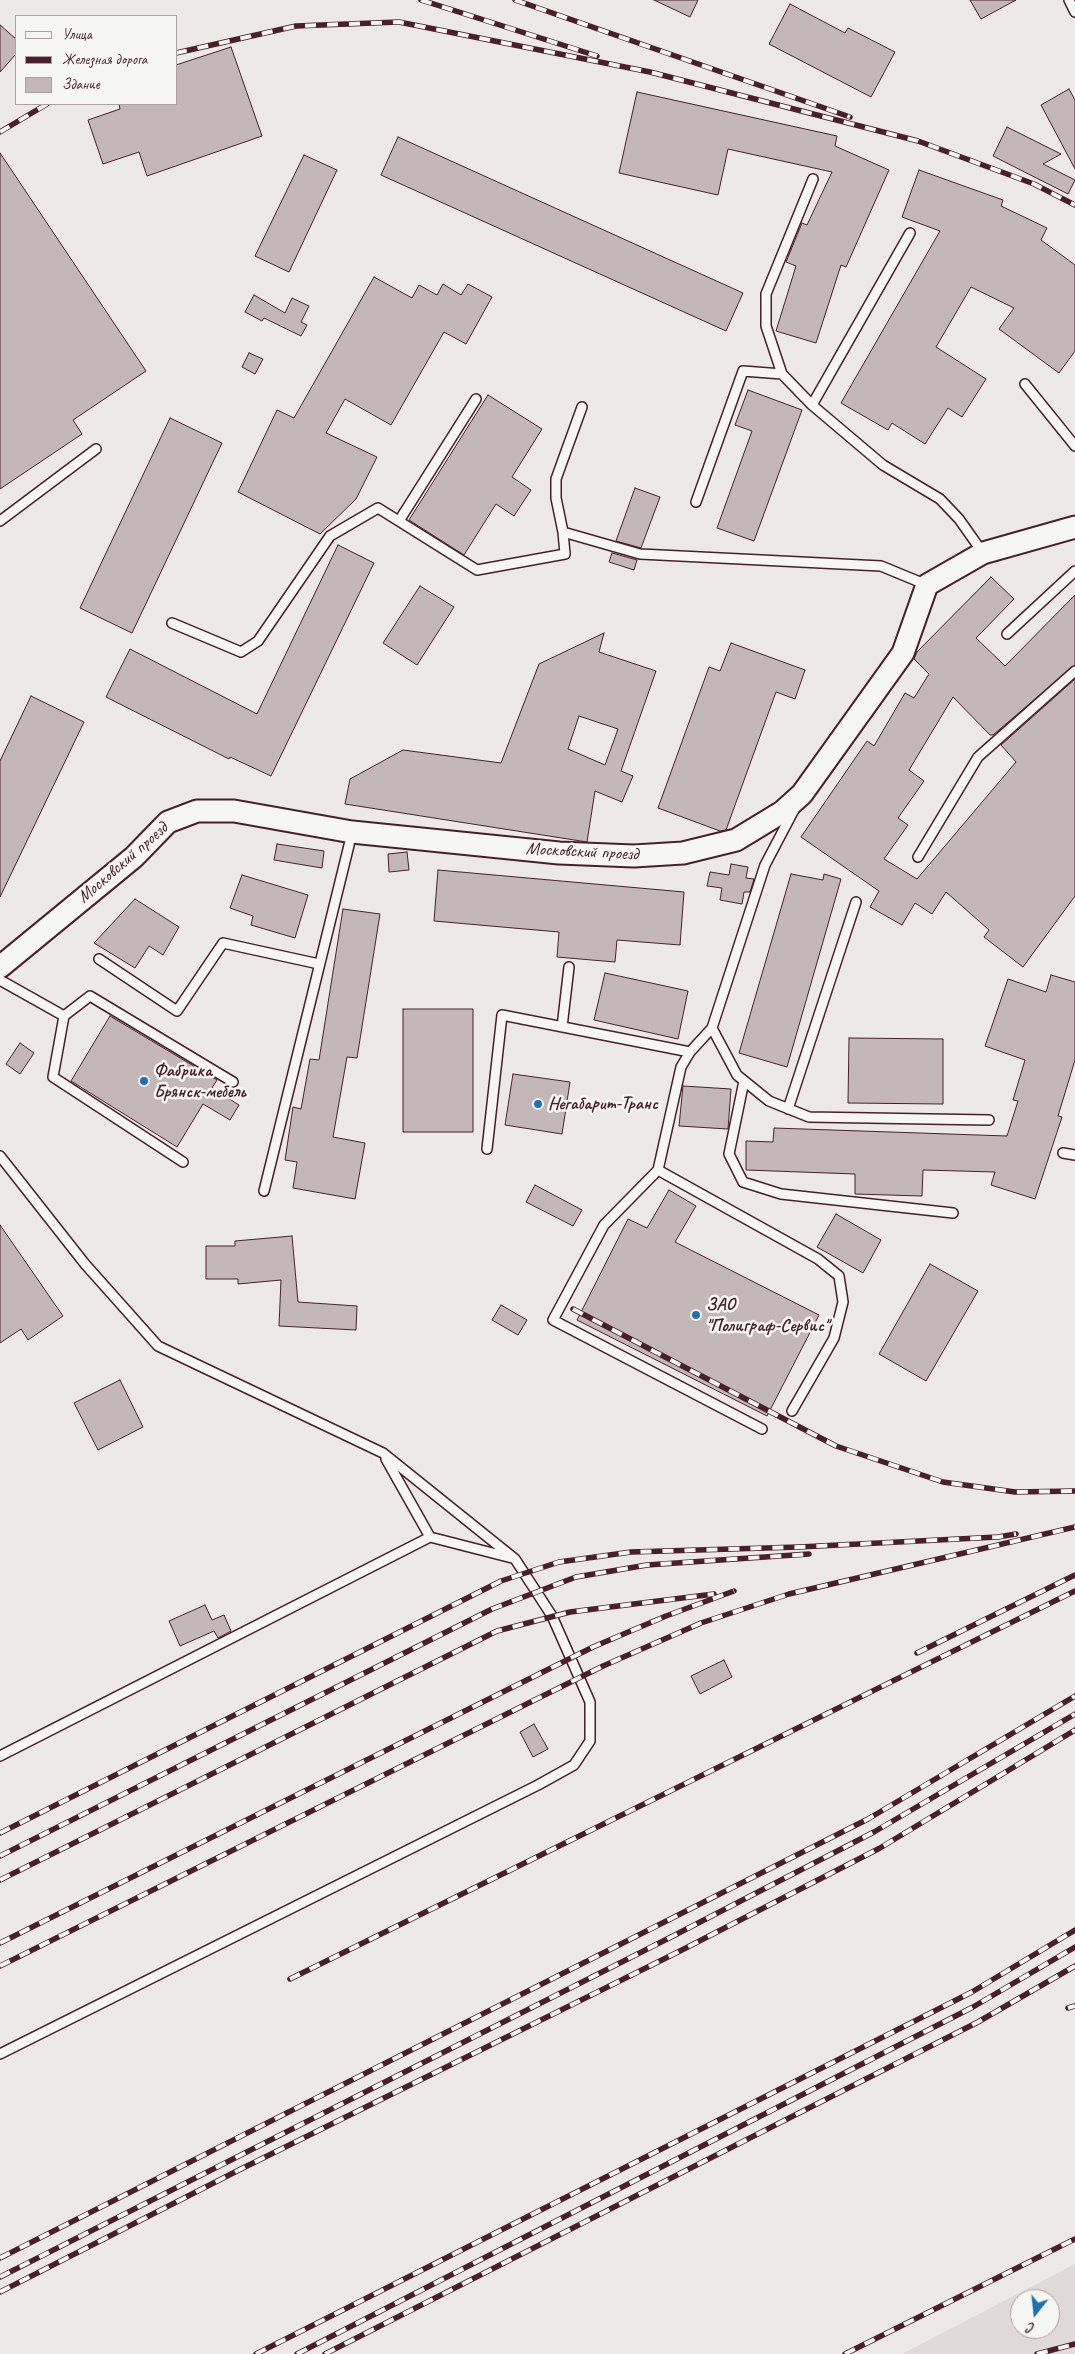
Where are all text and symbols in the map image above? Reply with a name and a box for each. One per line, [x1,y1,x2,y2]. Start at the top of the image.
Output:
legend [15,15,178,105]
text: Улица [62,25,92,44]
text: Железная дорога [62,50,147,69]
text: Здание [62,75,100,94]
street label: Московский проезд [73,818,173,908]
street label: Московский проезд [525,838,639,866]
place label: Фабрика Брянск-мебель [154,1060,246,1102]
marker: Фабрика Брянск-мебель [138,1075,150,1087]
place label: Негабарит-Транс [548,1093,658,1115]
marker: Негабарит-Транс [532,1098,544,1110]
place label: ЗАО "Полиграф-Сервис" [706,1294,828,1336]
marker: ЗАО "Полиграф-Сервис" [690,1309,702,1321]
north arrow [1010,2289,1060,2339]
text: С [1025,2319,1037,2337]

